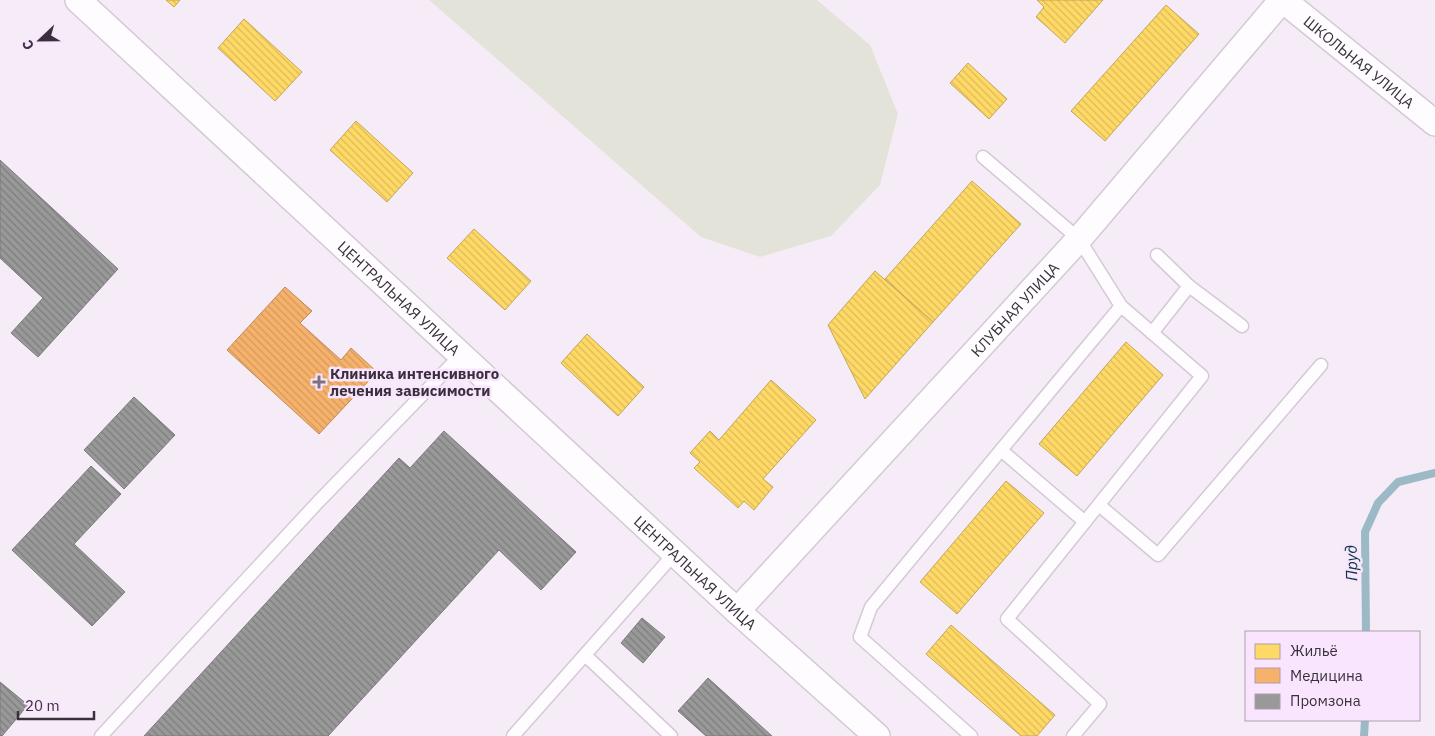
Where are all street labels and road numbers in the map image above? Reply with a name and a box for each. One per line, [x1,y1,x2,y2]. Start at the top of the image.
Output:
street label: ШКОЛЬНАЯ УЛИЦА [1300,11,1419,112]
street label: ЦЕНТРАЛЬНАЯ УЛИЦА [334,236,465,359]
street label: КЛУБНАЯ УЛИЦА [966,258,1063,360]
street label: ЦЕНТРАЛЬНАЯ УЛИЦА [630,511,761,634]

